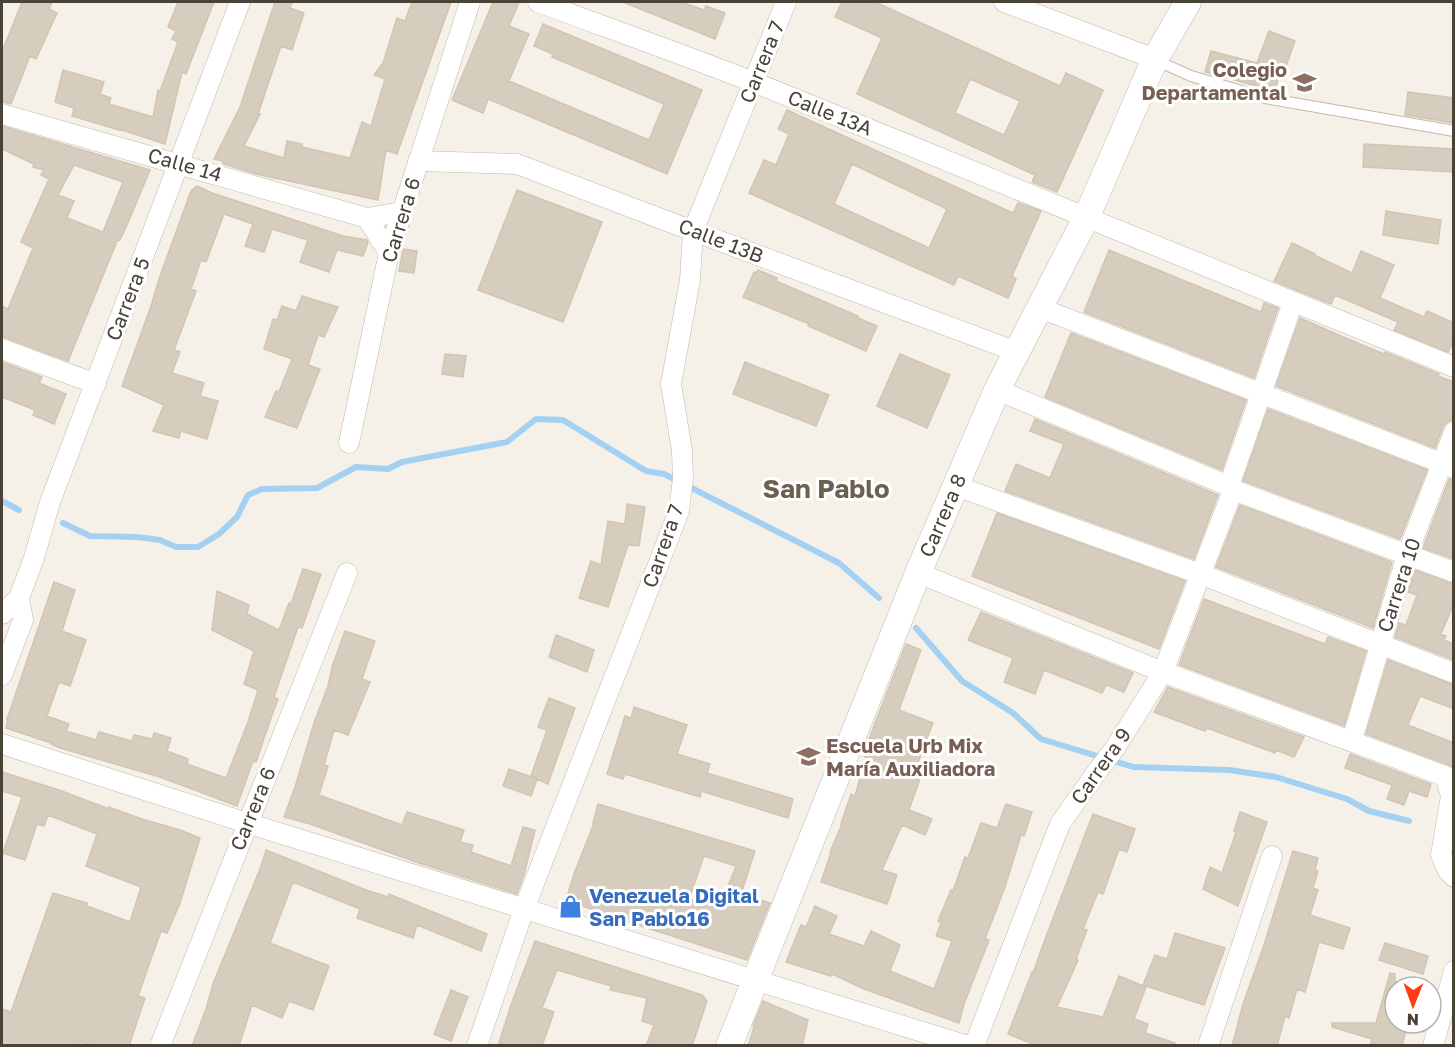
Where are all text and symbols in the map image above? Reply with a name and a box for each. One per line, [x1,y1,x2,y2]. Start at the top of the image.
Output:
street label: Carrera 7 [734,17,788,106]
place label: Colegio Departamental [1142,57,1287,104]
school or university icon: Colegio Departamental [1292,69,1318,95]
street label: Calle 13A [785,84,876,140]
street label: Calle 14 [145,142,225,186]
street label: Carrera 6 [376,174,424,265]
street label: Calle 13B [676,213,767,267]
street label: Carrera 5 [100,254,154,344]
street label: Carrera 8 [913,470,970,560]
district label: San Pablo [762,473,890,504]
street label: Carrera 7 [637,501,687,590]
street label: Carrera 10 [1372,534,1425,635]
street label: Carrera 9 [1065,723,1135,808]
place label: Escuela Urb Mix María Auxiliadora [826,733,995,780]
school or university icon: Escuela Urb Mix María Auxiliadora [795,744,821,770]
street label: Carrera 6 [224,763,280,854]
place label: Venezuela Digital San Pablo16 [589,883,759,930]
shop icon: Venezuela Digital San Pablo16 [558,894,584,920]
north arrow [1383,975,1443,1035]
text: N [1406,1010,1419,1030]

